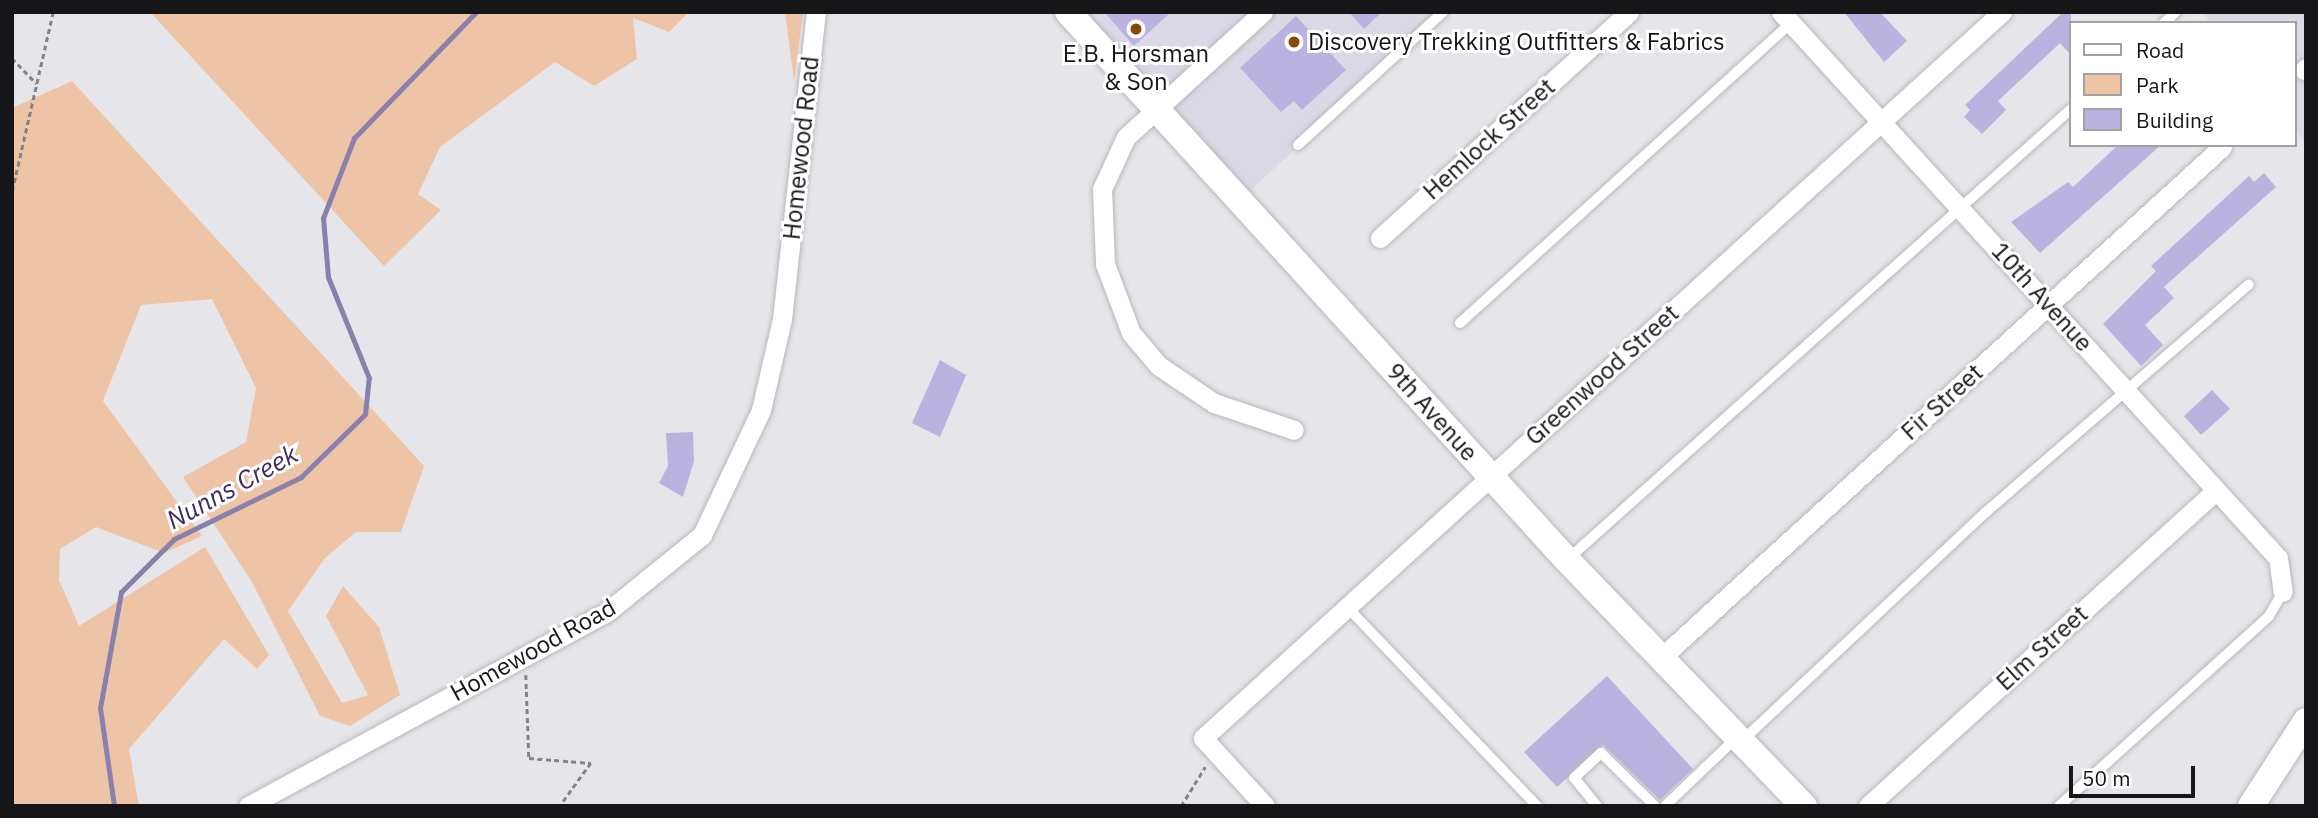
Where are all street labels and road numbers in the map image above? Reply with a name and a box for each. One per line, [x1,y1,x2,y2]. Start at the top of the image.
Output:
street label: Homewood Road [777,55,825,241]
street label: Hemlock Street [1417,72,1561,206]
street label: 10th Avenue [1986,237,2098,357]
street label: Greenwood Street [1520,299,1684,451]
street label: 9th Avenue [1380,357,1484,467]
street label: Fir Street [1895,358,1989,446]
street label: Homewood Road [445,593,621,707]
street label: Elm Street [1990,600,2094,696]

